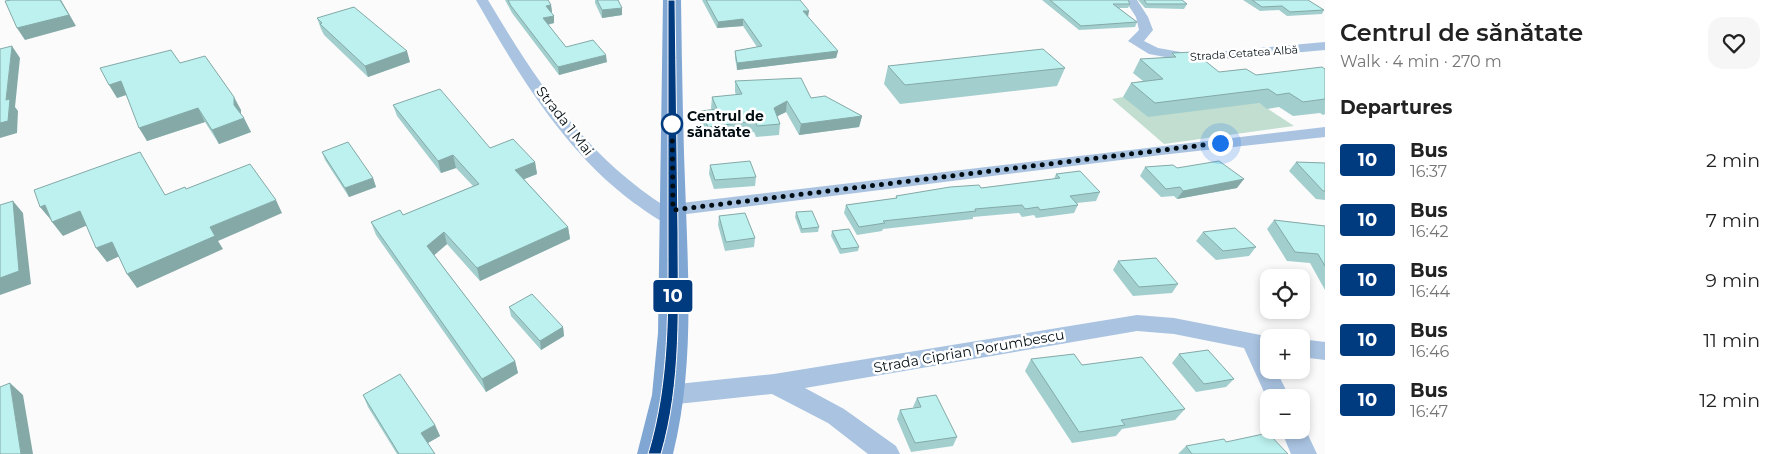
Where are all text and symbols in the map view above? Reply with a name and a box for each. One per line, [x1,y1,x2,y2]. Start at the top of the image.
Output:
button: heart [1708,17,1760,69]
text: Centrul de sănătate [1340,18,1583,47]
street label: Strada Cetatea Albă [1189,42,1299,64]
text: Walk · 4 min · 270 m [1340,52,1502,71]
street label: Strada 1 Mai [532,83,598,159]
text: Departures [1340,96,1452,119]
place label: Centrul de sănătate [687,107,764,141]
marker: Centrul de sănătate [661,113,683,135]
your location [1208,131,1233,156]
text: Bus [1410,139,1448,162]
text: 10 [1358,149,1377,171]
text: 2 min [1706,149,1760,172]
text: 16:37 [1410,162,1447,181]
text: Bus [1410,199,1448,222]
text: 10 [1358,209,1377,231]
text: 7 min [1706,209,1760,232]
text: 16:42 [1410,222,1449,241]
text: Bus [1410,259,1448,282]
map controls [1260,269,1310,439]
button: locate [1260,269,1310,319]
text: 10 [1358,269,1377,291]
text: 9 min [1705,269,1760,292]
line badge: 10 [650,280,696,312]
text: 16:44 [1410,282,1450,301]
text: 10 [663,285,683,307]
text: Bus [1410,319,1448,342]
street label: Strada Ciprian Porumbescu [872,325,1066,377]
button: + [1260,329,1310,379]
text: 10 [1358,329,1377,351]
text: 11 min [1703,329,1760,352]
text: 16:46 [1410,342,1449,361]
text: Bus [1410,379,1448,402]
button: − [1260,389,1310,439]
text: 10 [1358,389,1377,411]
text: 12 min [1699,389,1760,412]
text: 16:47 [1410,402,1448,421]

